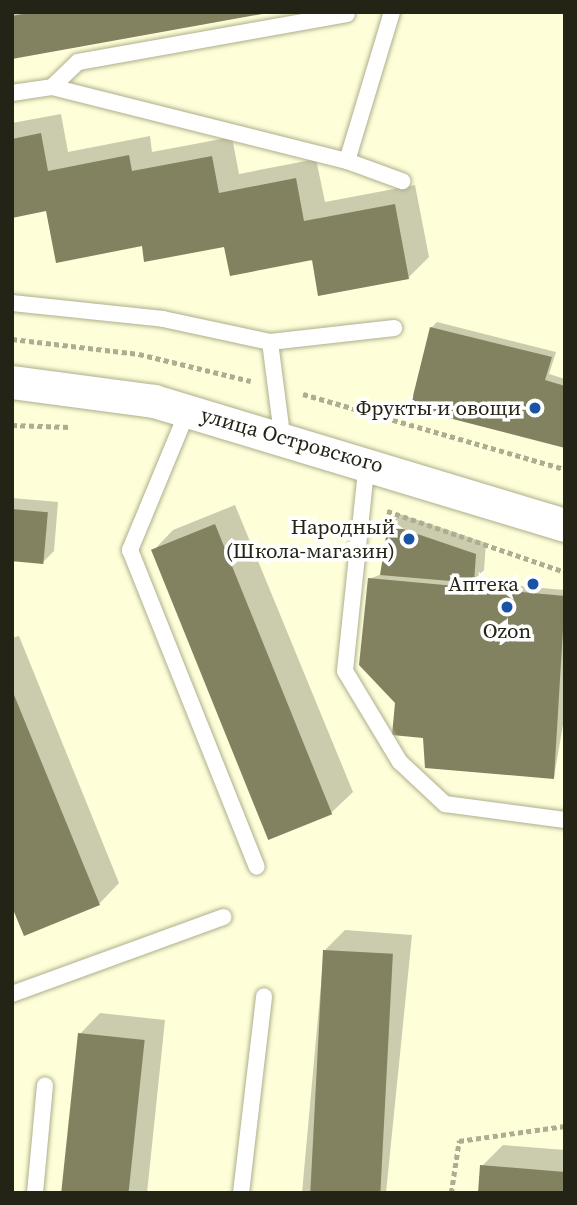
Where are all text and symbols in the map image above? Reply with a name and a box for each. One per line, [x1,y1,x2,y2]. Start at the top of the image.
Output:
place label: Фрукты и овощи [356,395,521,421]
marker: Фрукты и овощи [527,400,543,416]
street label: улица Островского [198,402,386,478]
place label: Народный (Школа-магазин) [226,514,395,564]
marker: Народный (Школа-магазин) [401,531,417,547]
place label: Аптека [448,571,519,597]
marker: Аптека [525,576,541,592]
marker: Ozon [499,599,515,615]
place label: Ozon [483,618,531,644]

